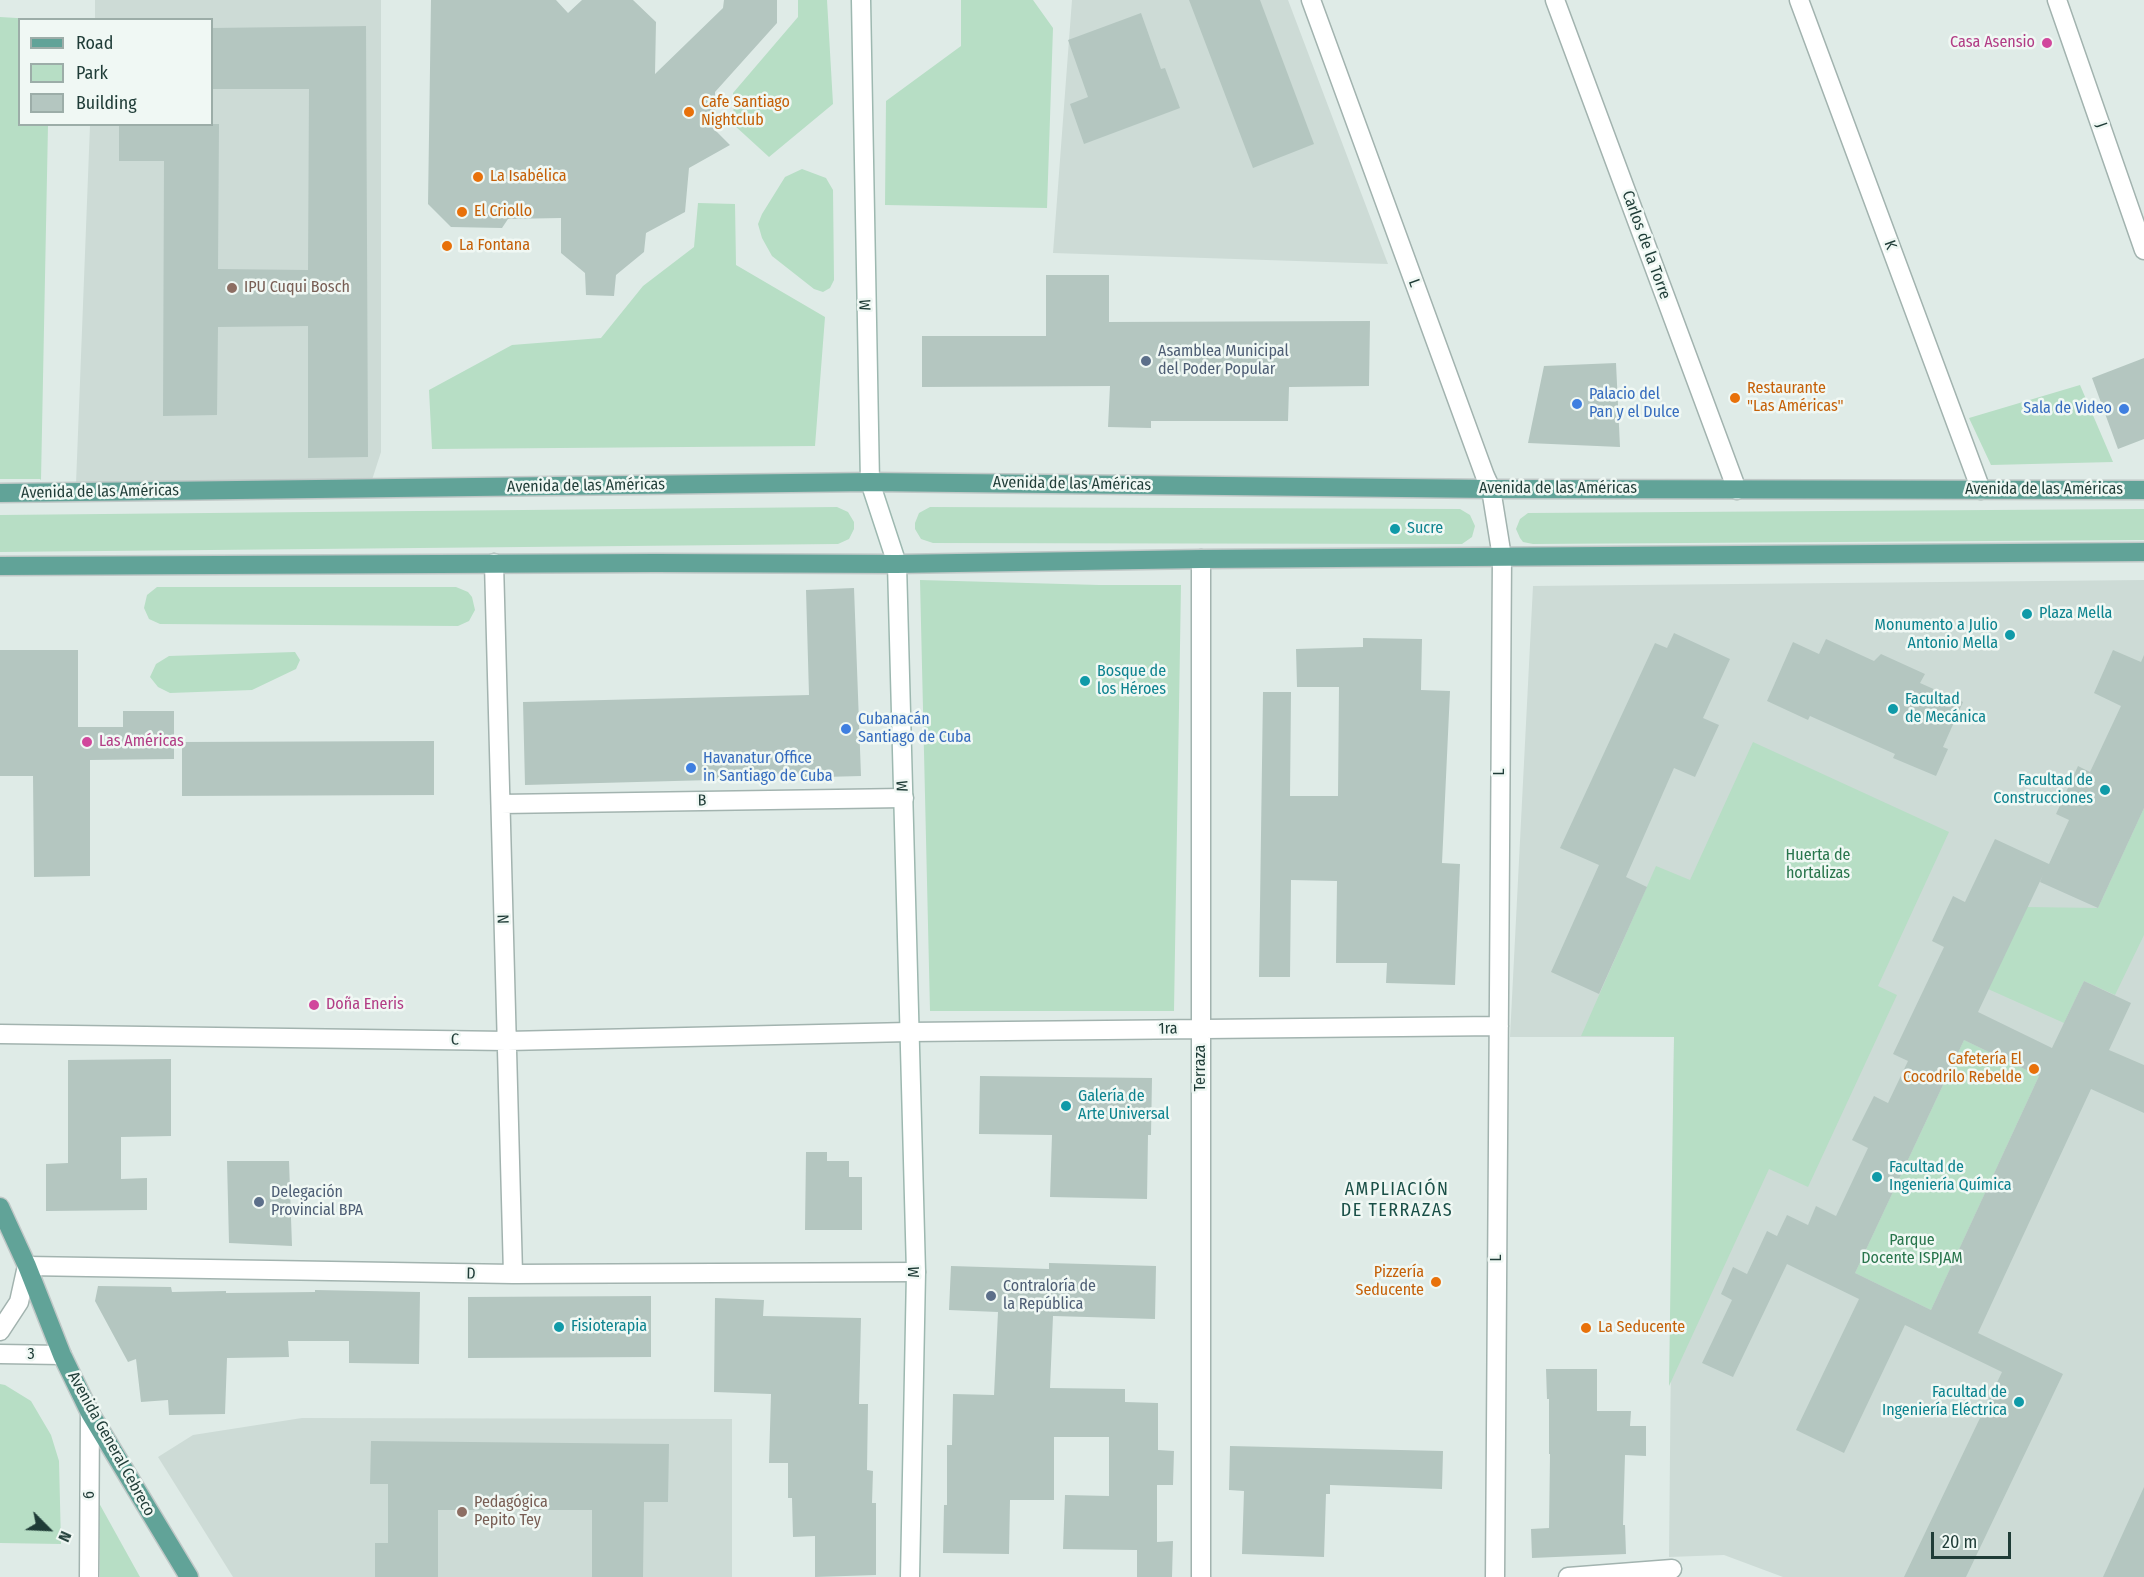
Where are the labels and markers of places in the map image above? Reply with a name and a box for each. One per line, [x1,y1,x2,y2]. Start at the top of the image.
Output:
place label: Casa Asensio [1950,33,2035,53]
marker: Casa Asensio [2040,36,2054,50]
place label: Cafe Santiago Nightclub [701,93,790,131]
marker: Cafe Santiago Nightclub [682,105,696,119]
place label: La Isabélica [490,167,567,187]
marker: La Isabélica [471,170,485,184]
place label: El Criollo [474,202,532,222]
marker: El Criollo [455,205,469,219]
place label: La Fontana [459,236,530,256]
marker: La Fontana [440,239,454,253]
place label: IPU Cuqui Bosch [244,278,350,298]
marker: IPU Cuqui Bosch [225,281,239,295]
place label: Asamblea Municipal del Poder Popular [1158,342,1289,380]
marker: Asamblea Municipal del Poder Popular [1139,354,1153,368]
place label: Restaurante "Las Américas" [1747,379,1844,417]
place label: Palacio del Pan y el Dulce [1589,385,1680,423]
marker: Restaurante "Las Américas" [1728,391,1742,405]
marker: Palacio del Pan y el Dulce [1570,397,1584,411]
place label: Sala de Video [2023,399,2112,419]
marker: Sala de Video [2117,402,2131,416]
place label: Sucre [1407,519,1443,539]
marker: Sucre [1388,522,1402,536]
place label: Plaza Mella [2039,604,2112,624]
marker: Plaza Mella [2020,607,2034,621]
place label: Monumento a Julio Antonio Mella [1875,616,1998,654]
marker: Monumento a Julio Antonio Mella [2003,628,2017,642]
place label: Bosque de los Héroes [1097,662,1166,700]
marker: Bosque de los Héroes [1078,674,1092,688]
place label: Facultad de Mecánica [1905,690,1986,728]
marker: Facultad de Mecánica [1886,702,1900,716]
place label: Cubanacán Santiago de Cuba [858,710,971,748]
marker: Cubanacán Santiago de Cuba [839,722,853,736]
place label: Las Américas [99,732,184,752]
marker: Las Américas [80,735,94,749]
place label: Havanatur Office in Santiago de Cuba [703,749,832,787]
marker: Havanatur Office in Santiago de Cuba [684,761,698,775]
place label: Facultad de Construcciones [1993,771,2093,809]
marker: Facultad de Construcciones [2098,783,2112,797]
place label: Doña Eneris [326,995,404,1015]
marker: Doña Eneris [307,998,321,1012]
place label: Cafetería El Cocodrilo Rebelde [1903,1050,2022,1088]
marker: Cafetería El Cocodrilo Rebelde [2027,1062,2041,1076]
place label: Galería de Arte Universal [1078,1087,1169,1125]
marker: Galería de Arte Universal [1059,1099,1073,1113]
place label: Facultad de Ingeniería Química [1889,1158,2012,1196]
marker: Facultad de Ingeniería Química [1870,1170,1884,1184]
place label: Delegación Provincial BPA [271,1183,363,1221]
marker: Delegación Provincial BPA [252,1195,266,1209]
place label: Pizzería Seducente [1355,1263,1424,1301]
marker: Pizzería Seducente [1429,1275,1443,1289]
place label: Contraloría de la República [1003,1277,1096,1315]
marker: Contraloría de la República [984,1289,998,1303]
place label: Fisioterapia [571,1317,647,1337]
place label: La Seducente [1598,1318,1685,1338]
marker: Fisioterapia [552,1320,566,1334]
marker: La Seducente [1579,1321,1593,1335]
place label: Facultad de Ingeniería Eléctrica [1882,1383,2007,1421]
marker: Facultad de Ingeniería Eléctrica [2012,1395,2026,1409]
place label: Pedagógica Pepito Tey [474,1493,548,1531]
marker: Pedagógica Pepito Tey [455,1505,469,1519]

